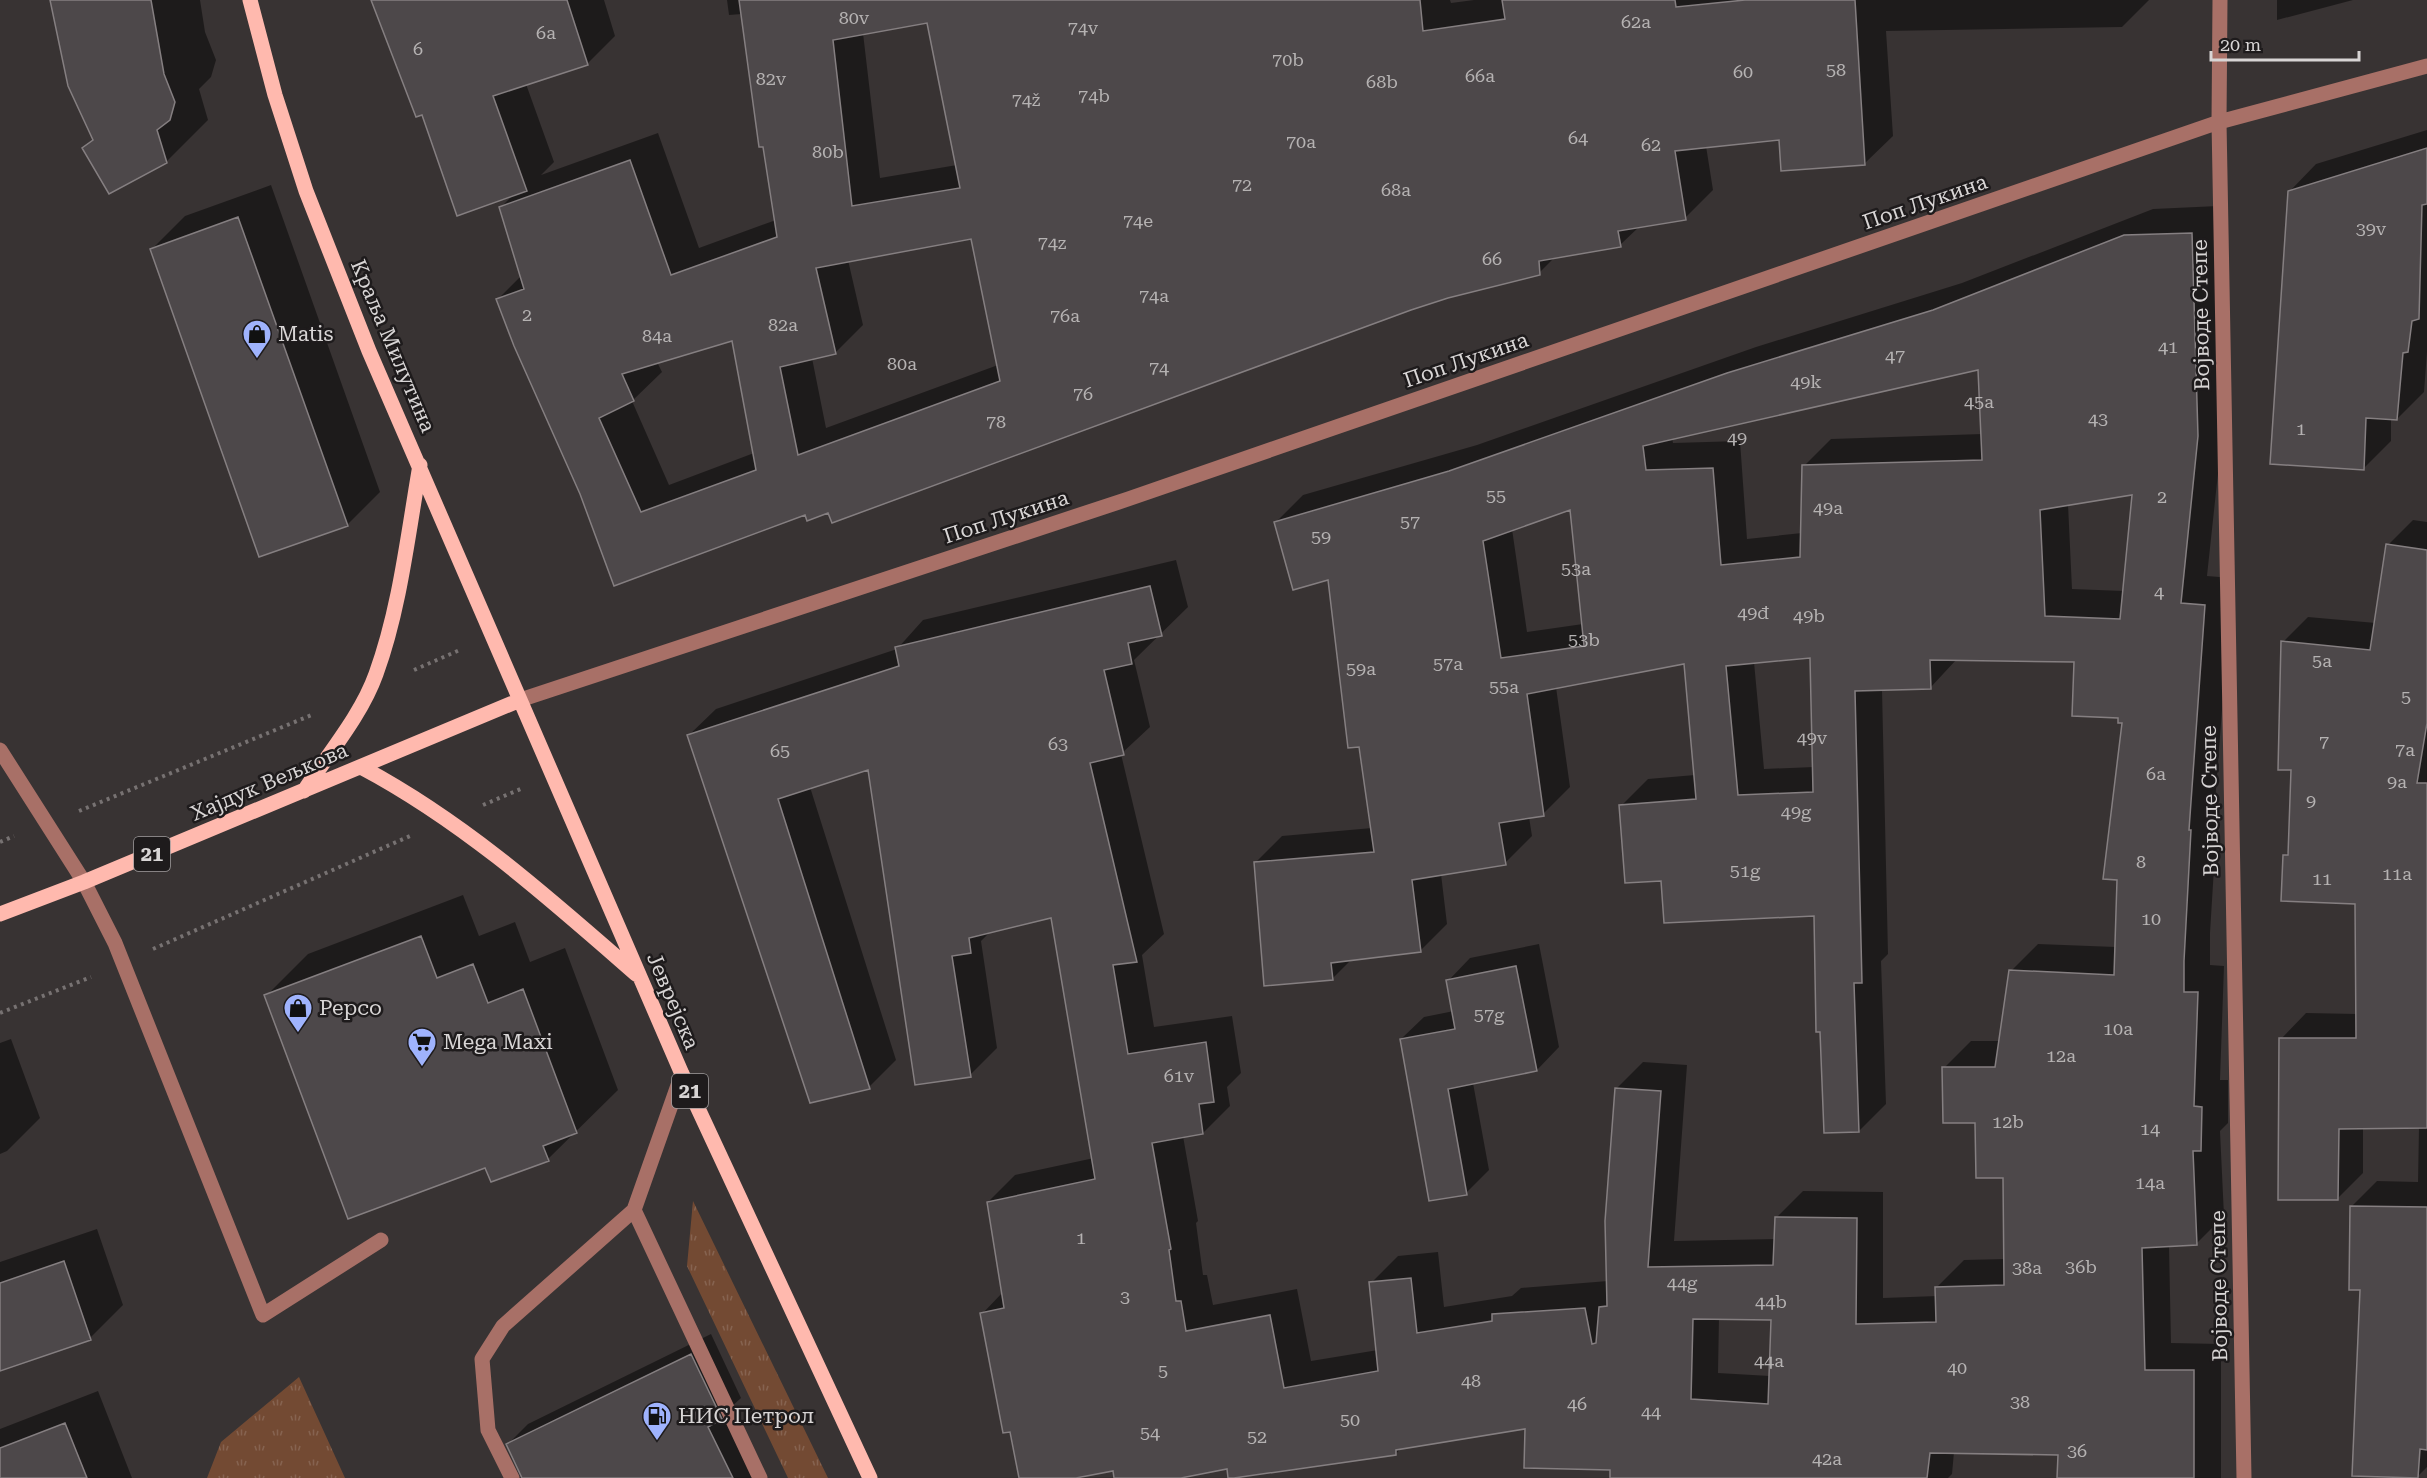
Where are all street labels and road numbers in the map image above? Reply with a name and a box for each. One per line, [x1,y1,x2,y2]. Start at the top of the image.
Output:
street label: Поп Лукина [1860,169,1991,235]
street label: Војводе Степе [2188,239,2214,391]
street label: Краља Милутина [346,256,440,436]
street label: Поп Лукина [1401,327,1532,393]
street label: Поп Лукина [940,485,1072,549]
street label: Војводе Степе [2197,725,2223,877]
street label: Хајдук Вељкова [187,738,352,826]
road number: 21 [134,837,170,871]
street label: Јеврејска [642,949,704,1053]
road number: 21 [672,1074,708,1108]
street label: Војводе Степе [2206,1210,2232,1362]

